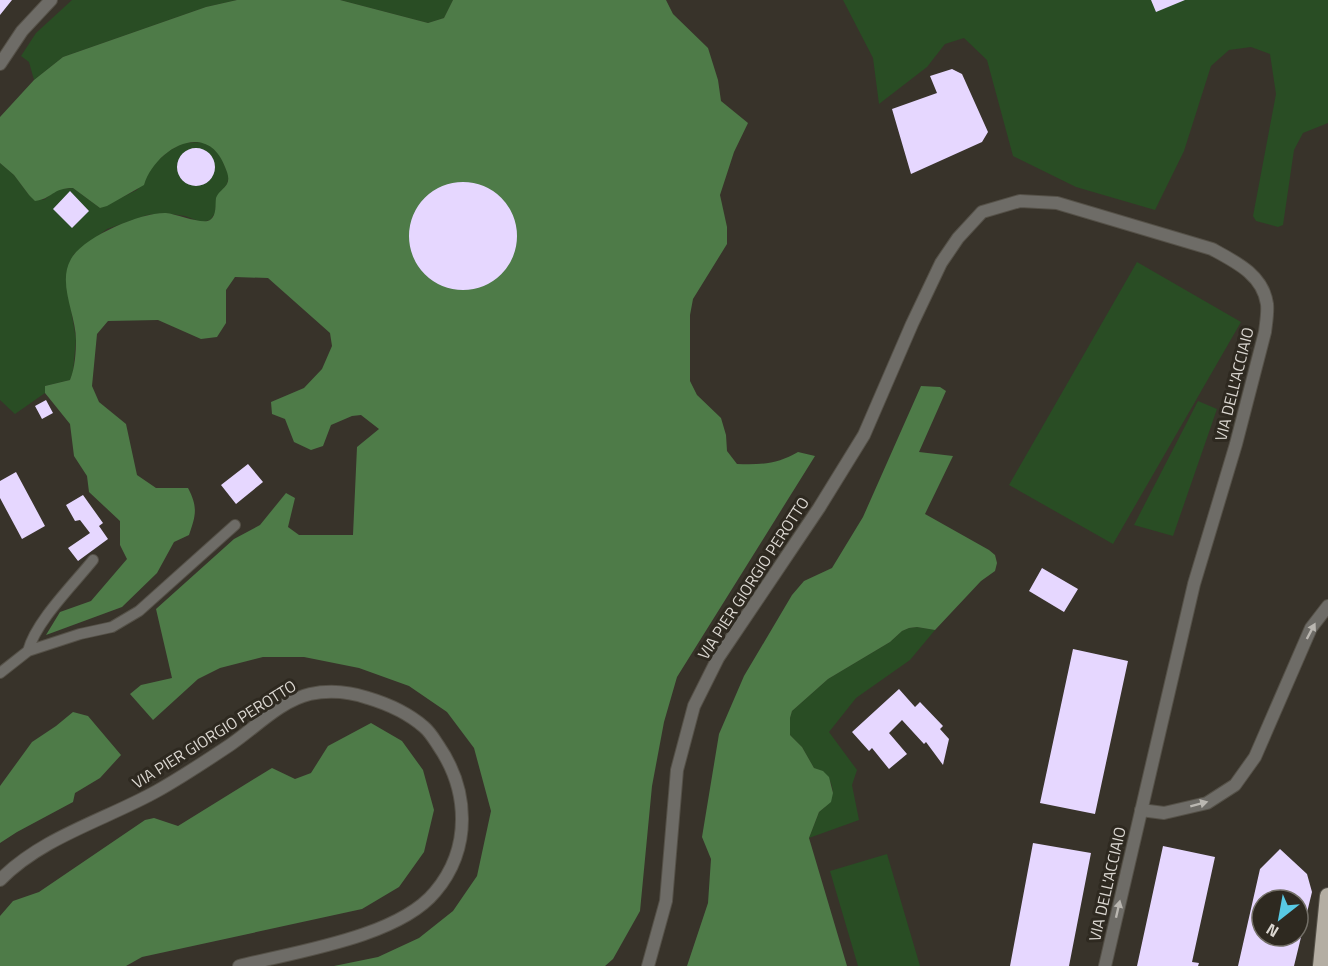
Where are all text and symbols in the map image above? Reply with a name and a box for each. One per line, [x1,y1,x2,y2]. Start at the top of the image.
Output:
street label: VIA DELL'ACCIAIO [1208,325,1260,443]
street label: VIA PIER GIORGIO PEROTTO [691,492,815,664]
one-way arrow [1306,622,1316,639]
street label: VIA PIER GIORGIO PEROTTO [127,674,301,794]
one-way arrow [1190,799,1208,809]
street label: VIA DELL'ACCIAIO [1082,824,1132,944]
north arrow [1250,888,1310,948]
one-way arrow [1114,899,1123,918]
text: N [1261,918,1283,944]

